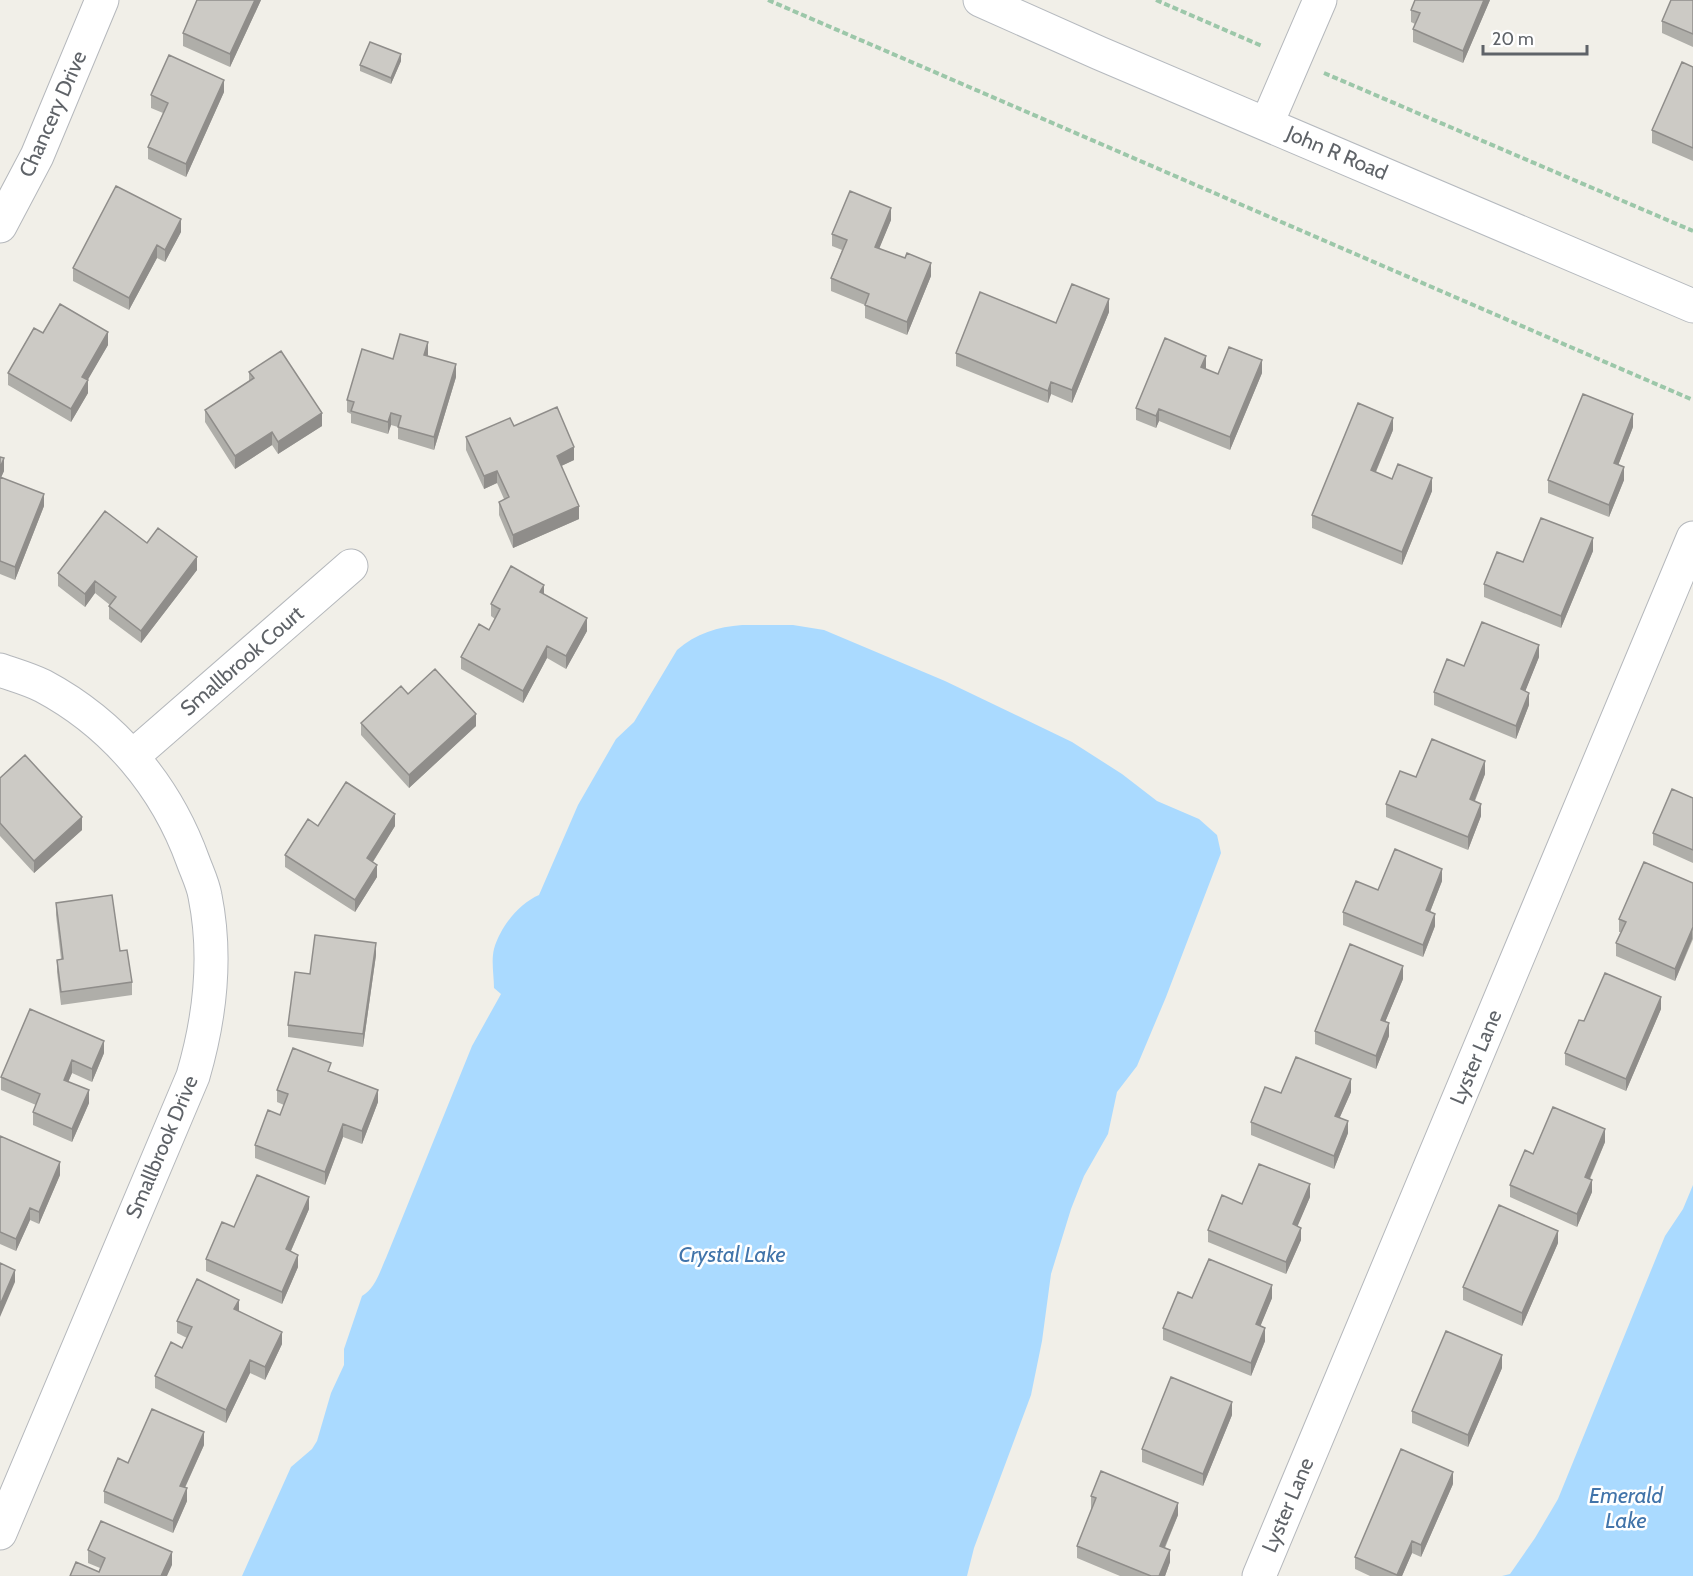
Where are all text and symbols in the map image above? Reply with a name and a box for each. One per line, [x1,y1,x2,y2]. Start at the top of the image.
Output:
scale bar [1483,18,1586,56]
text: 20 m [1492,28,1534,50]
street label: Chancery Drive [14,47,92,181]
street label: John R Road [1282,120,1392,185]
street label: Smallbrook Court [175,600,308,721]
street label: Lyster Lane [1444,1006,1507,1108]
street label: Smallbrook Drive [120,1071,203,1222]
water label: Crystal Lake [678,1241,786,1268]
street label: Lyster Lane [1256,1454,1319,1556]
water label: Emerald Lake [1589,1482,1663,1534]

